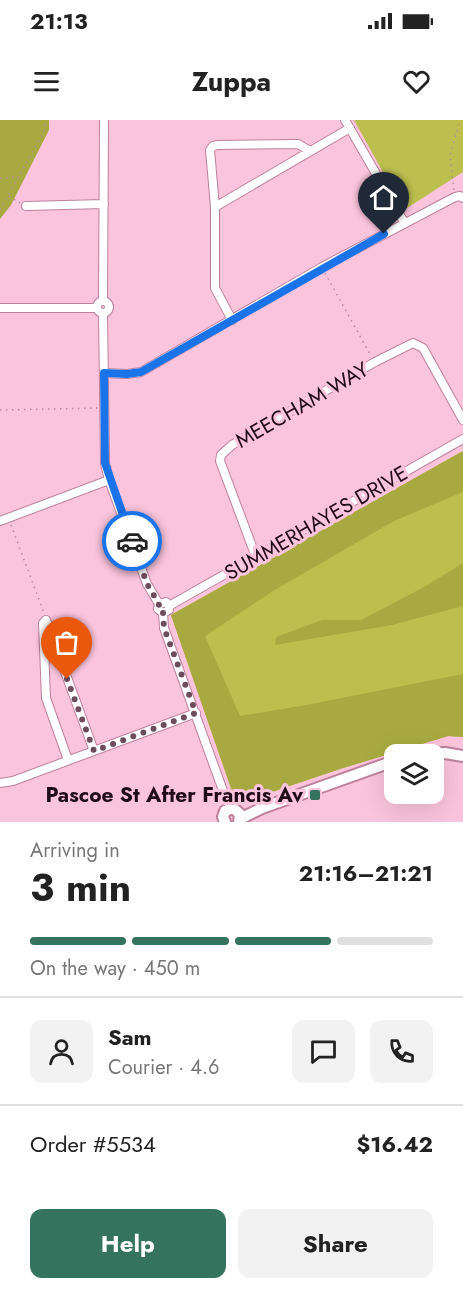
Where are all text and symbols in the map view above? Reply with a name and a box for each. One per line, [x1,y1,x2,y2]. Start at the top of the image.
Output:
text: 21:13 [30,5,88,37]
text: Zuppa [192,62,271,101]
icon: menu [30,65,63,98]
icon: heart [400,65,433,98]
pin [358,172,409,234]
icon: home [367,181,400,214]
street label: MEECHAM WAY [230,355,374,455]
street label: SUMMERHAYES DRIVE [219,458,413,588]
courier [102,511,162,571]
icon: car [116,525,149,558]
pin [41,617,92,679]
icon: bag [50,626,83,659]
map controls [384,744,444,804]
button: layers [384,744,444,804]
place label: Pascoe St After Francis Av [45,780,304,810]
marker: Pascoe St After Francis Av [308,788,322,802]
text: Arriving in [30,836,120,865]
text: 21:16–21:21 [299,857,433,889]
text: 3 min [30,859,131,916]
text: On the way · 450 m [30,954,200,983]
button: person [30,1020,93,1083]
button: chat [292,1020,355,1083]
button: phone [370,1020,433,1083]
text: Sam [108,1021,152,1053]
text: Courier · 4.6 [108,1053,220,1082]
text: Order #5534 [30,1128,156,1160]
text: $16.42 [357,1128,433,1160]
button: Help [30,1209,226,1278]
button: Share [238,1209,433,1278]

